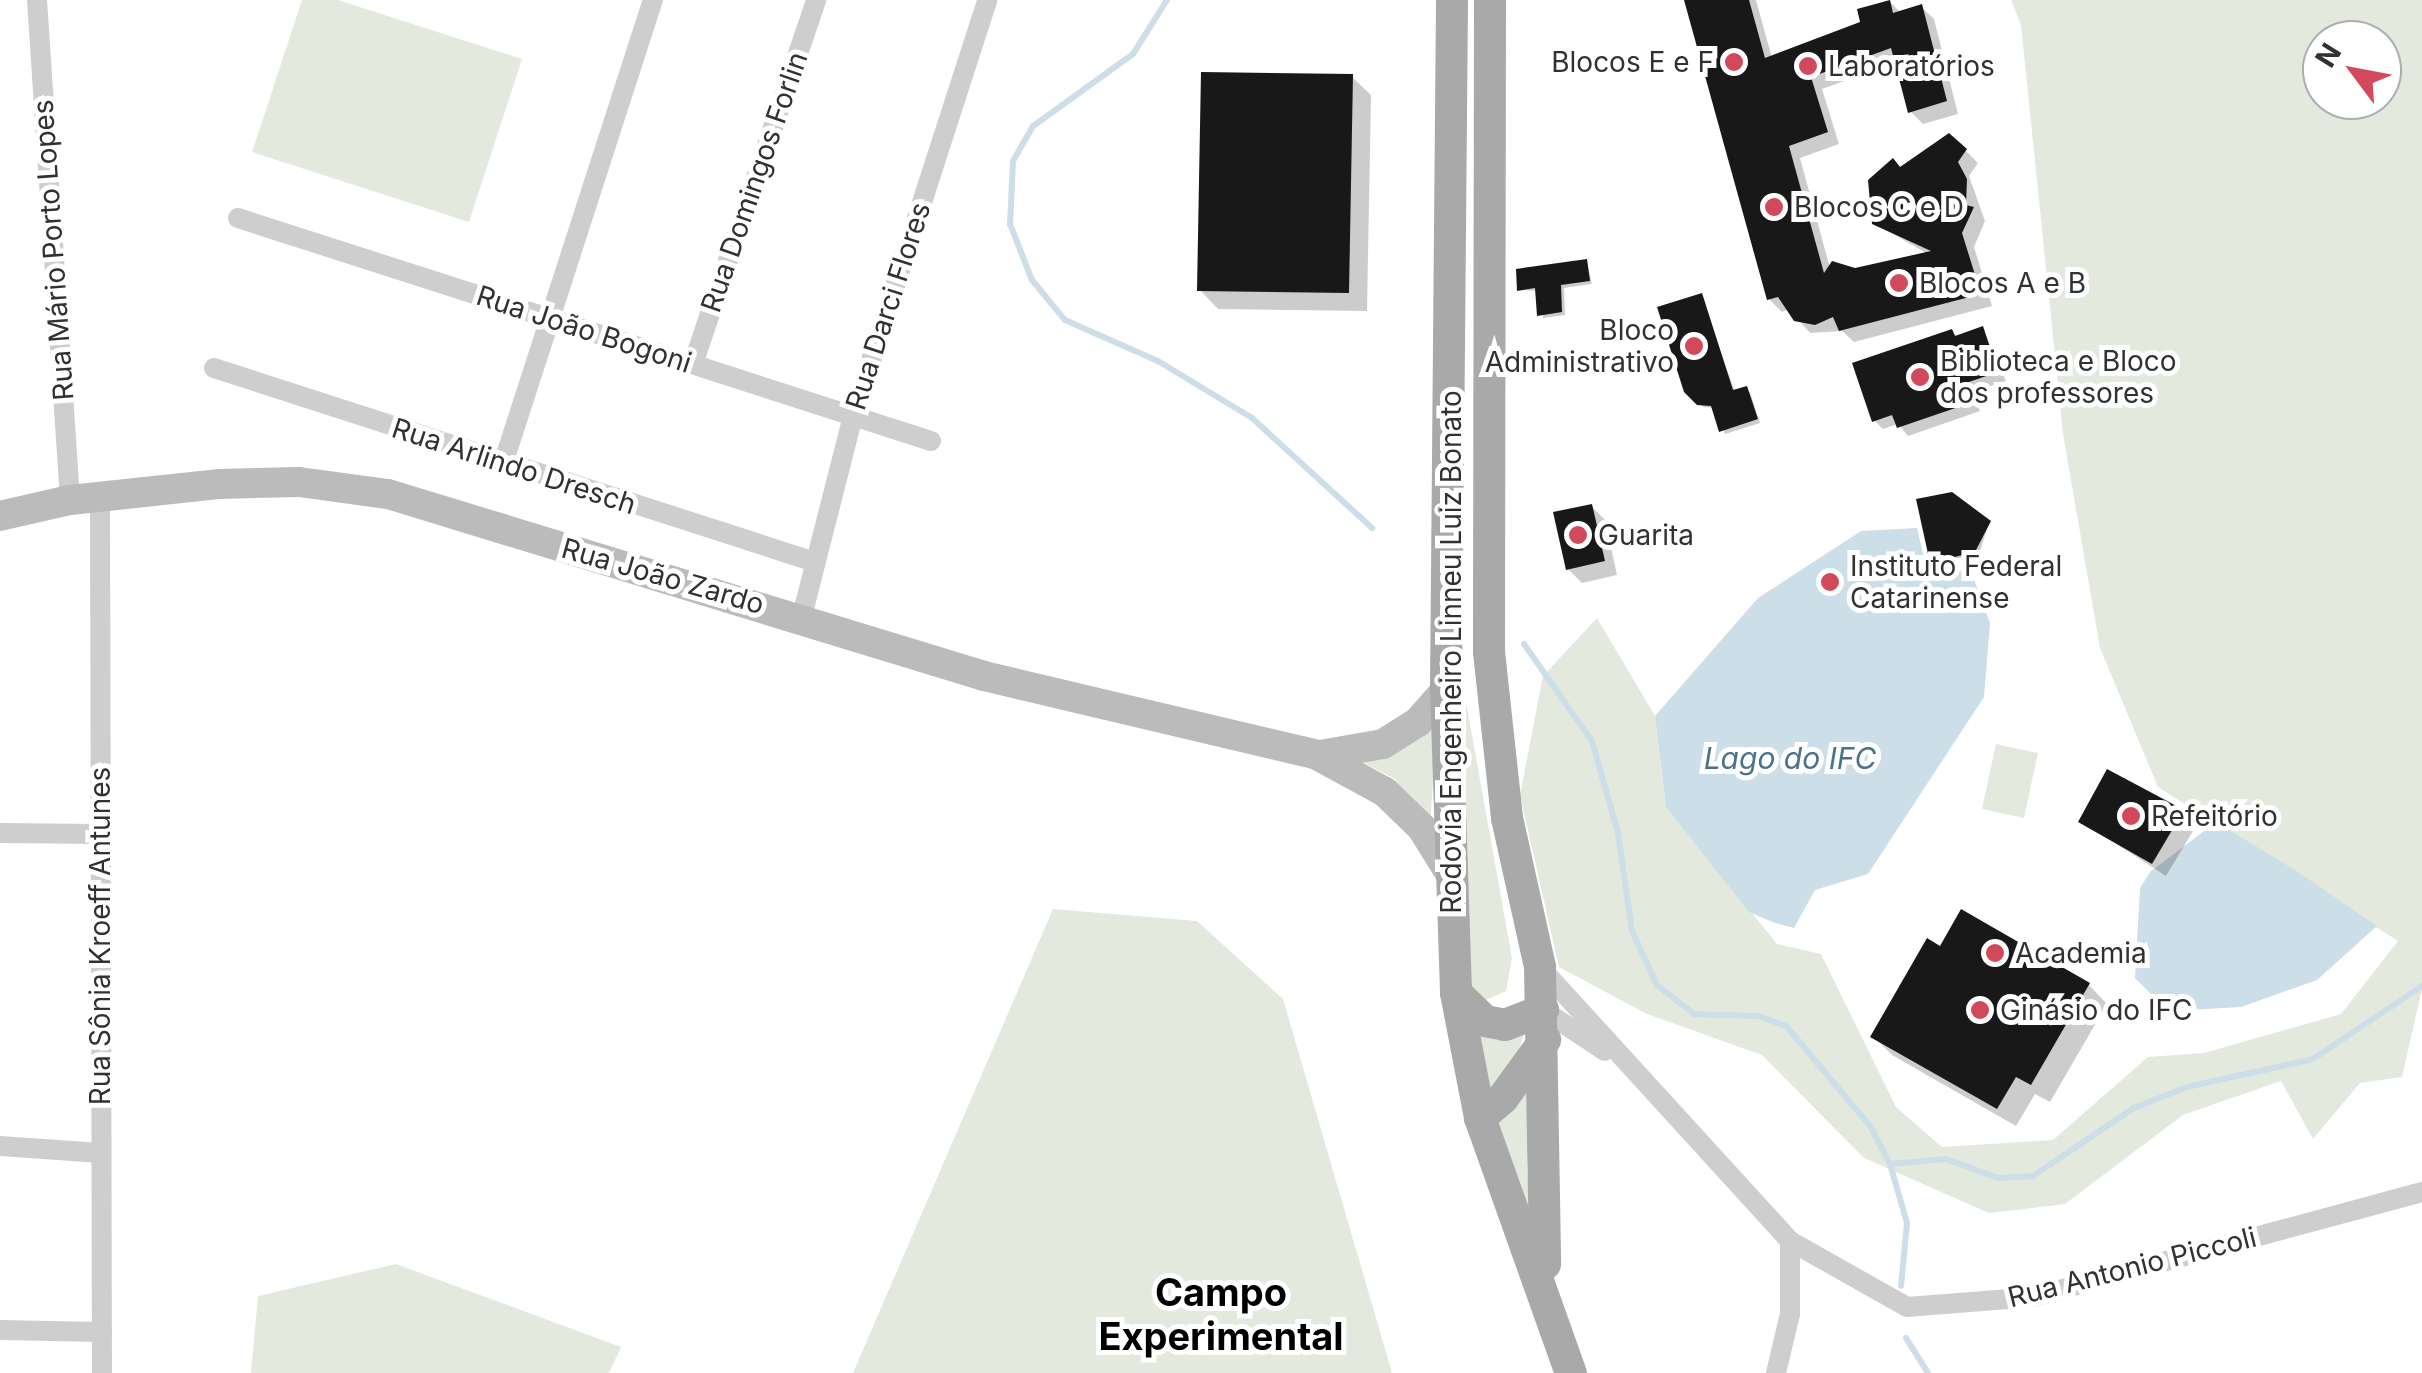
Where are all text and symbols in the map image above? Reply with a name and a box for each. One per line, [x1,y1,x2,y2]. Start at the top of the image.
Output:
north arrow [2302,20,2402,120]
text: N [2308,37,2348,73]
place label: Blocos E e F [1551,45,1714,79]
street label: Rua Domingos Forlin [694,47,814,317]
place label: Laboratórios [1828,49,1995,83]
marker: Blocos E e F [1723,51,1745,73]
marker: Laboratórios [1797,55,1819,77]
street label: Rua Mário Porto Lopes [26,98,80,402]
place label: Blocos C e D [1794,190,1964,224]
marker: Blocos C e D [1763,196,1785,218]
street label: Rua Darci Flores [839,198,937,414]
place label: Blocos A e B [1919,266,2086,300]
marker: Blocos A e B [1888,272,1910,294]
street label: Rua João Bogoni [472,278,696,380]
place label: Bloco Administrativo [1485,313,1674,379]
marker: Bloco Administrativo [1683,335,1705,357]
place label: Biblioteca e Bloco dos professores [1940,344,2177,410]
marker: Biblioteca e Bloco dos professores [1909,366,1931,388]
street label: Rodovia Engenheiro Linneu Luiz Bonato [1434,390,1468,914]
street label: Rua Arlindo Dresch [388,411,640,521]
place label: Guarita [1598,518,1694,552]
marker: Guarita [1567,524,1589,546]
street label: Rua João Zardo [558,531,768,621]
place label: Instituto Federal Catarinense [1850,549,2062,615]
marker: Instituto Federal Catarinense [1819,571,1841,593]
water label: Lago do IFC [1704,740,1876,776]
street label: Rua Sônia Kroeff Antunes [83,767,117,1105]
place label: Refeitório [2151,799,2278,833]
marker: Refeitório [2120,805,2142,827]
place label: Academia [2015,936,2147,970]
marker: Academia [1984,942,2006,964]
place label: Ginásio do IFC [2000,993,2192,1027]
marker: Ginásio do IFC [1969,999,1991,1021]
street label: Rua Antonio Piccoli [2004,1220,2260,1314]
district label: Campo Experimental [1098,1270,1344,1360]

